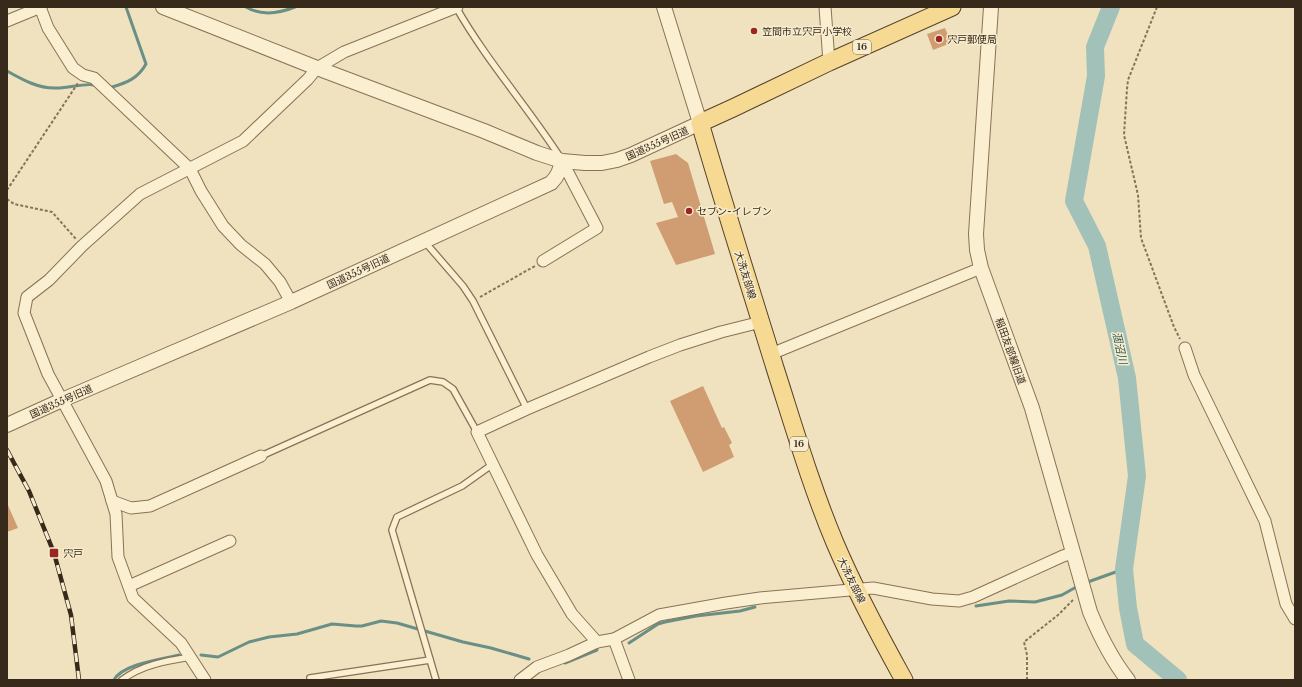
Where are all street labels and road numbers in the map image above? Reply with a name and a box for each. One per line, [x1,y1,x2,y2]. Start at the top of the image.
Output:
road number: 16 [853,40,871,54]
street label: 国道355号旧道 [624,124,691,163]
street label: 大洗友部線 [732,249,759,301]
street label: 国道355号旧道 [325,251,392,292]
street label: 稲田友部線旧道 [992,316,1029,386]
street label: 国道355号旧道 [28,382,95,421]
road number: 16 [790,437,808,451]
street label: 大洗友部線 [835,555,868,606]

